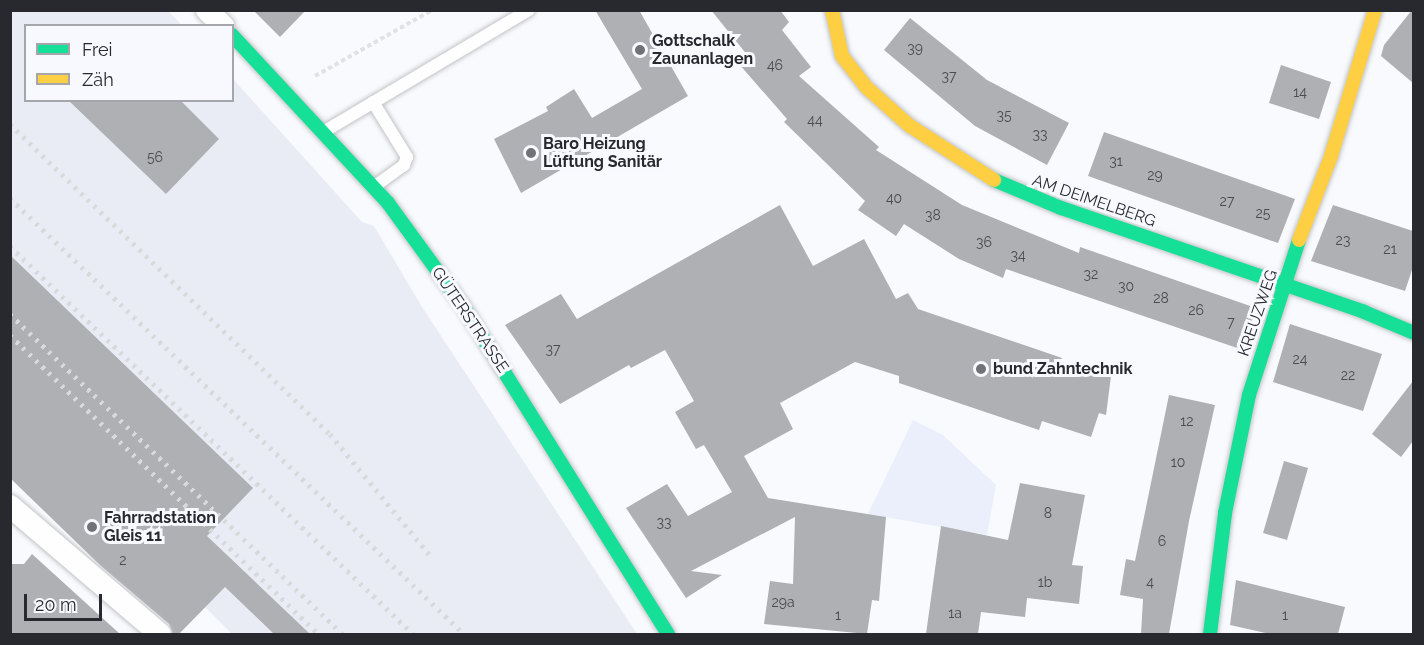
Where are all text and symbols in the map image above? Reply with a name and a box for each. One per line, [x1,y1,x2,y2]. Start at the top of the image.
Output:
legend [24,24,234,102]
place label: Gottschalk Zaunanlagen [652,31,753,69]
text: Frei [82,39,112,60]
house number: 39 [907,40,923,56]
marker: Gottschalk Zaunanlagen [633,43,647,57]
house number: 46 [767,57,783,73]
house number: 37 [942,68,956,84]
text: Zäh [82,69,114,90]
house number: 14 [1293,84,1307,100]
house number: 35 [996,107,1012,123]
house number: 44 [807,112,823,128]
house number: 33 [1033,126,1047,142]
place label: Baro Heizung Lüftung Sanitär [543,134,662,172]
marker: Baro Heizung Lüftung Sanitär [524,146,538,160]
house number: 56 [147,149,163,165]
house number: 31 [1109,153,1123,169]
house number: 29 [1147,167,1163,183]
street label: AM DEIMELBERG [1030,171,1158,231]
house number: 40 [886,190,902,206]
house number: 27 [1220,193,1234,209]
house number: 25 [1256,205,1270,221]
house number: 38 [925,207,941,223]
house number: 23 [1336,232,1350,248]
house number: 36 [976,234,992,250]
house number: 21 [1383,241,1397,257]
house number: 34 [1010,247,1026,263]
street label: GÜTERSTRASSE [428,264,512,376]
house number: 32 [1084,266,1098,282]
street label: KREUZWEG [1234,267,1282,359]
house number: 30 [1118,278,1134,294]
house number: 28 [1153,290,1169,306]
house number: 26 [1188,302,1204,318]
house number: 7 [1227,314,1235,330]
house number: 37 [546,341,560,357]
house number: 24 [1293,351,1307,367]
place label: bund Zahntechnik [993,359,1132,379]
marker: bund Zahntechnik [974,362,988,376]
house number: 22 [1341,367,1355,383]
house number: 12 [1180,413,1194,429]
house number: 10 [1171,454,1185,470]
house number: 8 [1044,505,1052,521]
place label: Fahrradstation Gleis 11 [104,508,216,546]
house number: 33 [657,514,671,530]
marker: Fahrradstation Gleis 11 [85,520,99,534]
house number: 6 [1158,533,1166,549]
house number: 2 [119,552,127,568]
house number: 1b [1038,574,1052,590]
house number: 4 [1146,574,1154,590]
scale bar [27,582,105,620]
text: 20 m [35,594,77,615]
house number: 29a [771,594,795,610]
house number: 1a [948,605,962,621]
house number: 1 [835,607,841,623]
house number: 1 [1282,607,1288,623]

